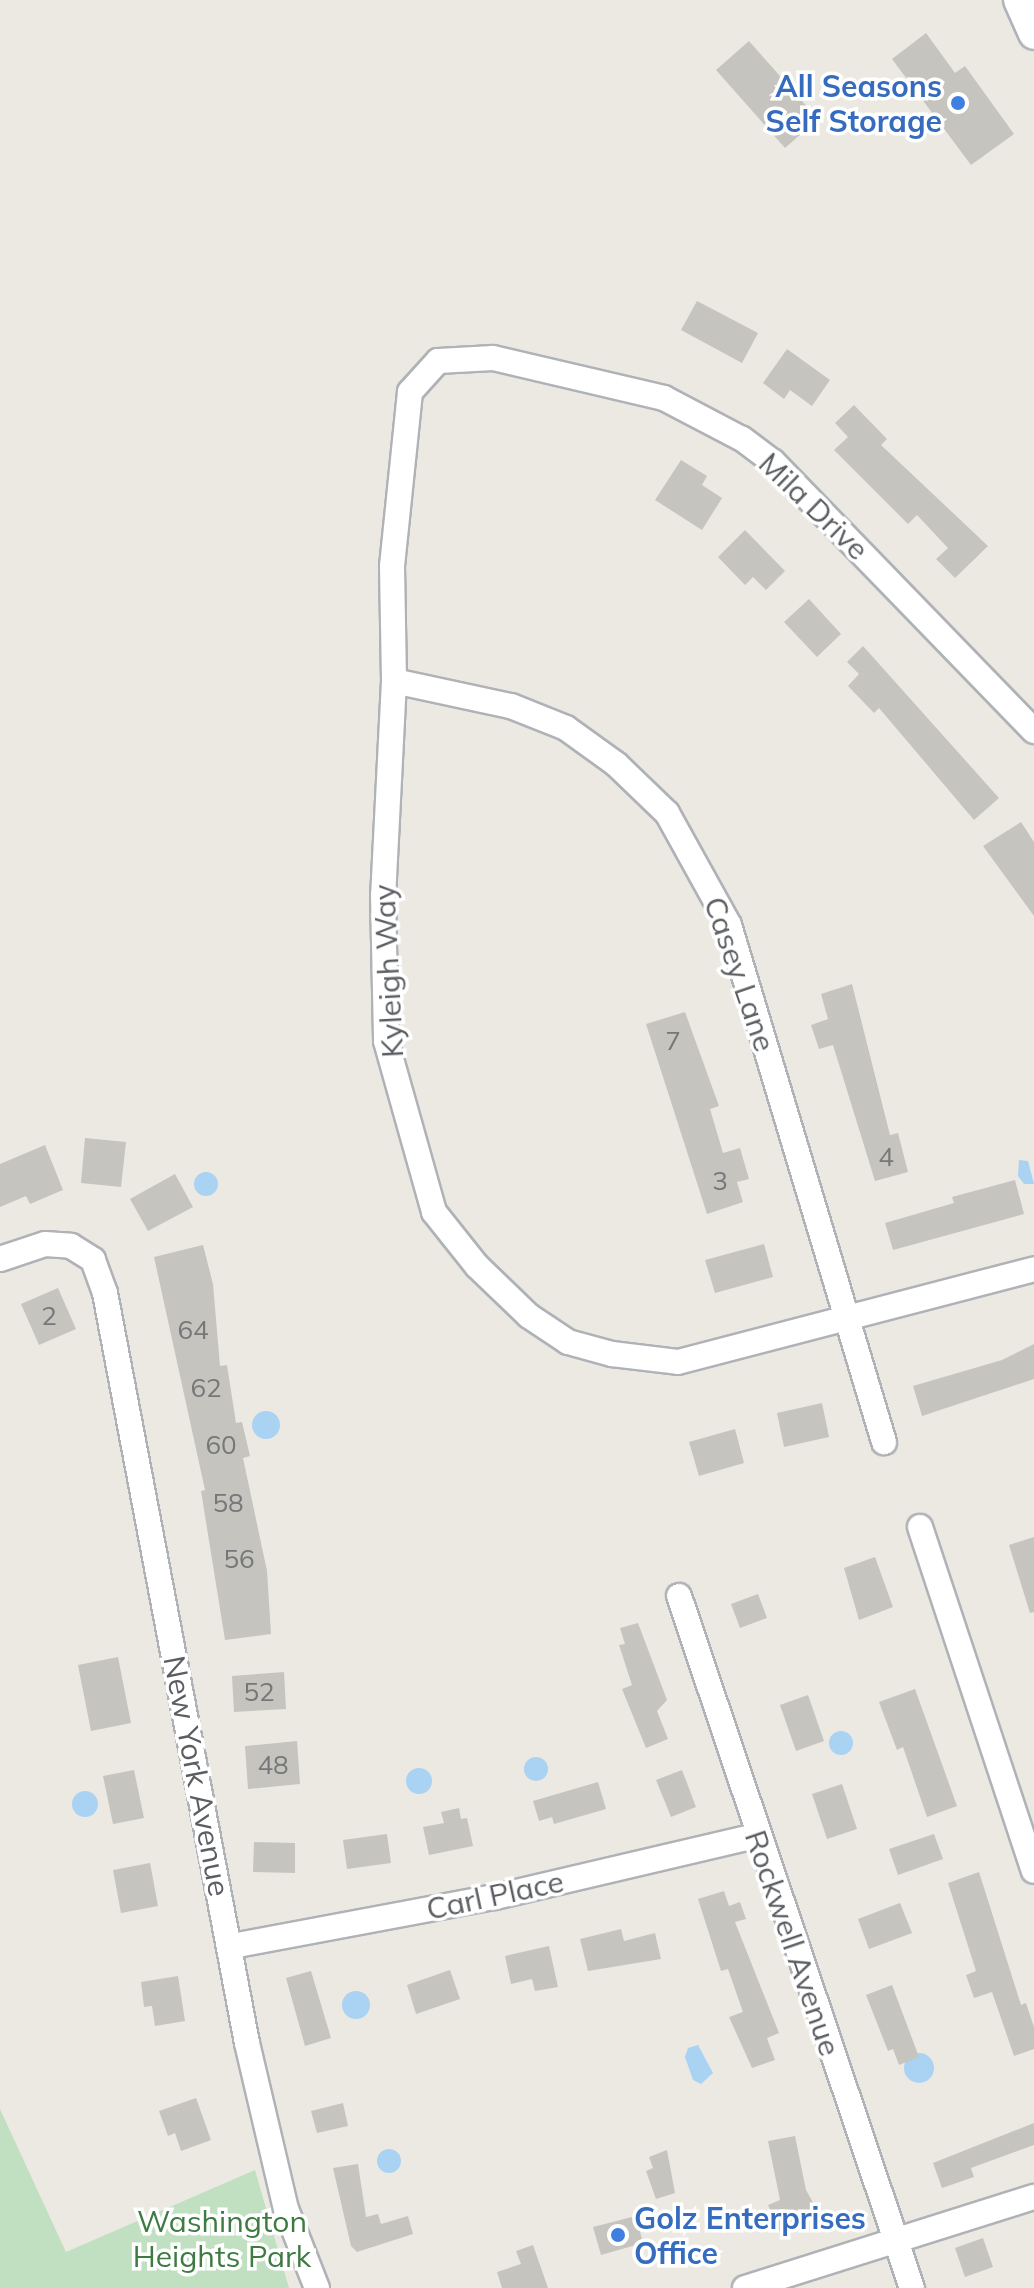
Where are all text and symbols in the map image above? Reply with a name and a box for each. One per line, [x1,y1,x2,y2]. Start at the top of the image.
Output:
place label: All Seasons Self Storage [766,68,942,138]
marker: All Seasons Self Storage [949,94,967,112]
street label: Mila Drive [752,445,876,567]
street label: Kyleigh Way [365,883,411,1059]
street label: Casey Lane [697,892,783,1056]
house number: 7 [665,1025,681,1057]
house number: 4 [878,1141,894,1173]
house number: 3 [712,1165,728,1197]
house number: 2 [41,1300,57,1332]
house number: 64 [177,1314,209,1346]
house number: 62 [190,1372,222,1404]
house number: 60 [205,1429,237,1461]
house number: 58 [212,1487,244,1519]
house number: 56 [223,1543,255,1575]
street label: New York Avenue [156,1653,238,1899]
house number: 52 [243,1676,275,1708]
house number: 48 [257,1749,289,1781]
street label: Rockwell Avenue [738,1826,848,2060]
street label: Carl Place [423,1863,567,1927]
place label: Golz Enterprises Office [634,2200,866,2270]
park label: Washington Heights Park [133,2203,311,2274]
marker: Golz Enterprises Office [609,2226,627,2244]

